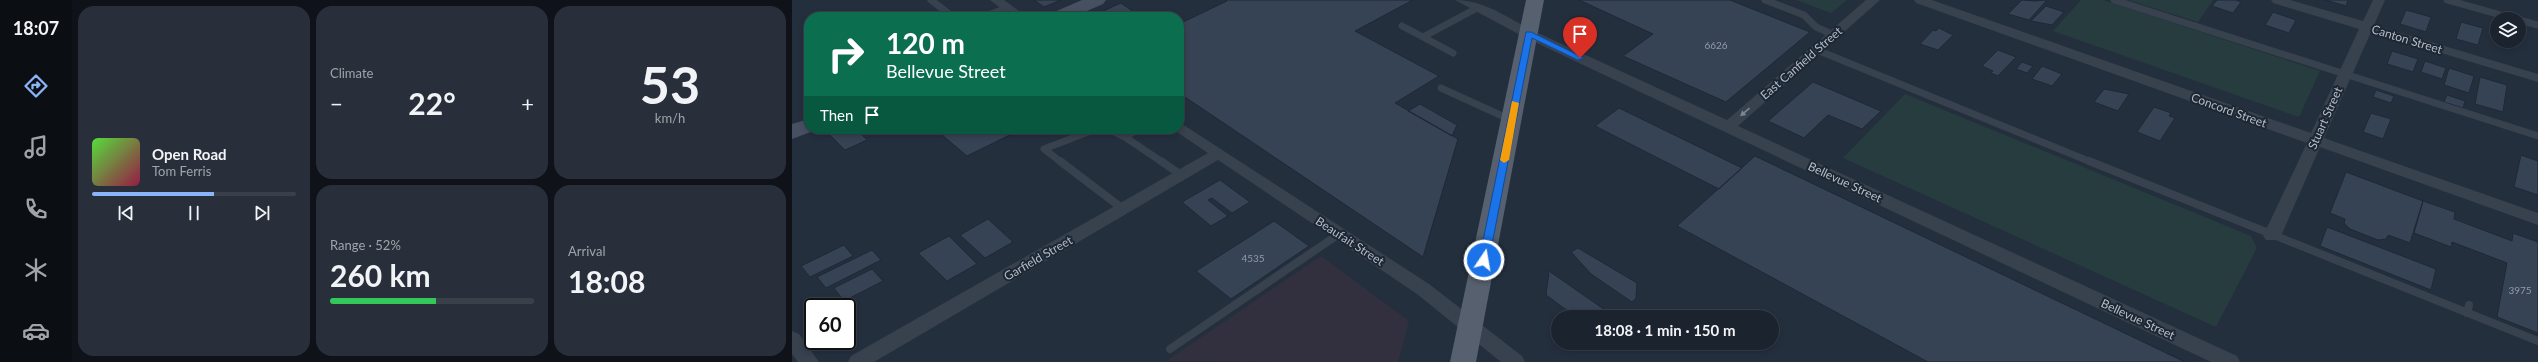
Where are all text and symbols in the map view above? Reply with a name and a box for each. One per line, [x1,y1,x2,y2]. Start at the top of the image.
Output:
map controls [2490,12,2526,48]
button: layers [2490,12,2526,48]
text: 18:07 [13,17,59,39]
pin [1563,17,1597,58]
street label: Canton Street [2370,21,2445,57]
icon: arrive [1569,23,1591,45]
street label: East Canfield Street [1757,23,1845,103]
text: 120 m [886,26,965,60]
icon: right [820,28,872,80]
house number: 6626 [1704,39,1728,51]
text: 53 [640,53,700,115]
text: Bellevue Street [886,60,1006,82]
text: Climate [330,65,373,81]
icon: directions [22,72,50,100]
street label: Stuart Street [2305,84,2346,151]
text: 22° [408,85,456,121]
street label: Concord Street [2189,89,2269,131]
text: − [330,90,343,117]
text: + [521,90,534,117]
icon: arrive [861,104,883,126]
text: Then [820,106,853,124]
one-way arrow [1740,108,1750,117]
text: km/h [655,110,685,126]
icon: music [22,133,50,161]
text: Open Road [152,145,227,163]
street label: Bellevue Street [1806,158,1885,206]
text: Tom Ferris [152,163,211,179]
icon: phone [22,195,50,223]
icon: previous [115,202,137,224]
icon: pause [183,202,205,224]
icon: next [251,202,273,224]
street label: Beaufait Street [1313,213,1388,269]
street label: Garfield Street [1001,232,1075,284]
text: Range · 52% [330,237,401,253]
position arrow [1463,239,1505,281]
text: Arrival [568,243,605,259]
house number: 4535 [1241,252,1265,264]
icon: climate [22,256,50,284]
text: 260 km [330,257,431,293]
text: 18:08 [568,263,645,299]
house number: 3975 [2508,284,2532,296]
street label: Bellevue Street [2099,295,2178,343]
speed limit sign: 60 [804,298,856,350]
icon: car [22,317,50,345]
text: 18:08 · 1 min · 150 m [1595,321,1735,339]

